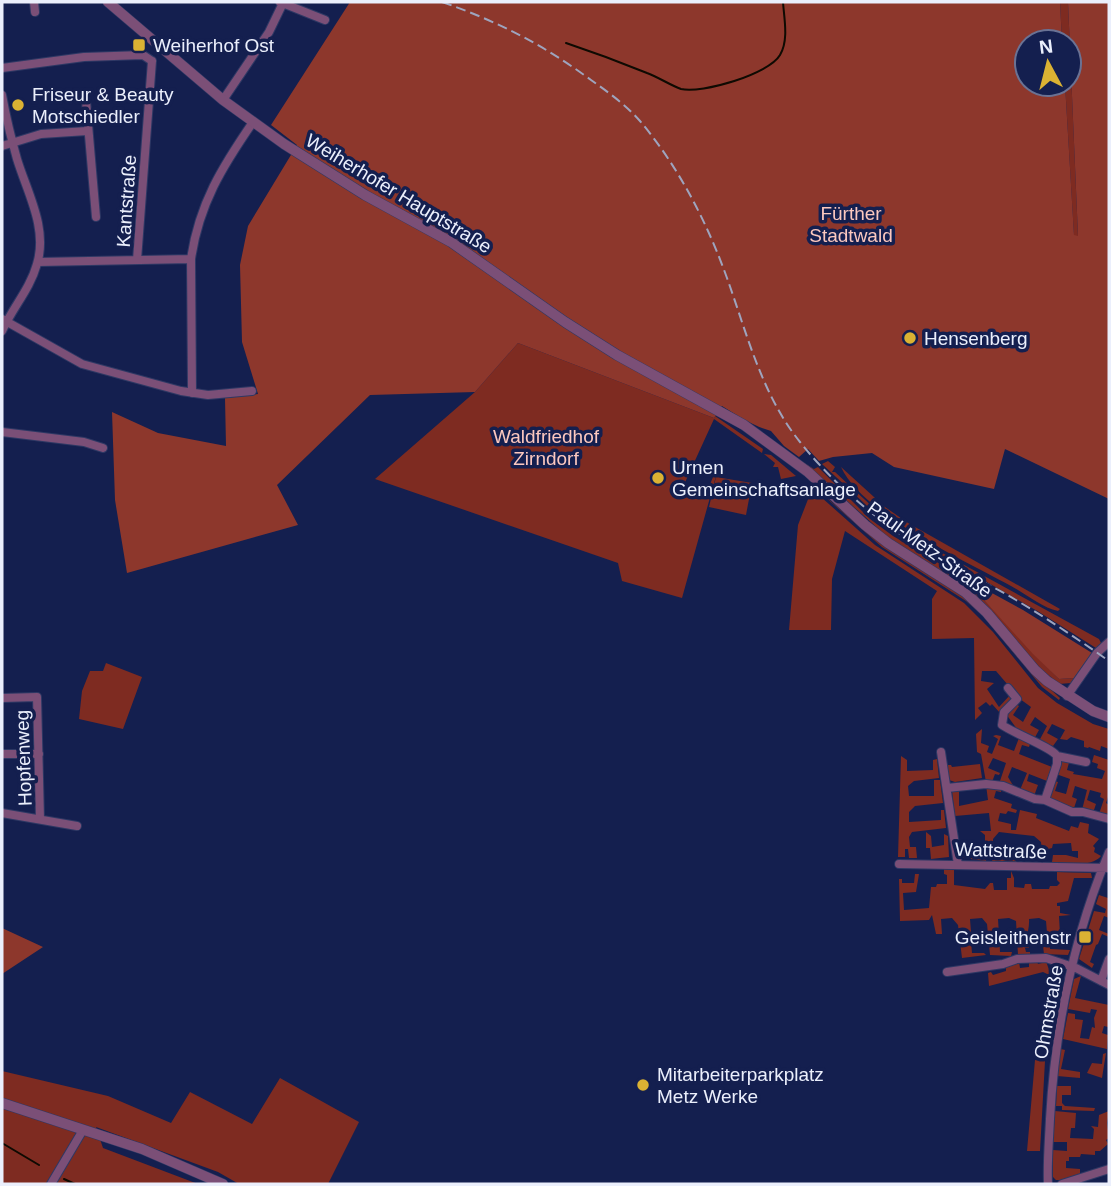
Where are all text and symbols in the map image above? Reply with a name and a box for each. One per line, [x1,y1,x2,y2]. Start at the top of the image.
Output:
north arrow [1013,28,1083,98]
place label: Weiherhof Ost [153,35,275,56]
text: N [1038,35,1054,58]
marker: Weiherhof Ost [131,37,147,53]
place label: Friseur & Beauty Motschiedler [32,84,174,127]
marker: Friseur & Beauty Motschiedler [10,97,26,113]
street label: Weiherhofer Hauptstraße [302,130,495,257]
street label: Kantstraße [113,154,140,248]
park label: Fürther Stadtwald [809,203,893,246]
place label: Hensenberg [924,328,1028,349]
marker: Hensenberg [902,330,918,346]
park label: Waldfriedhof Zirndorf [493,426,600,469]
place label: Urnen Gemeinschaftsanlage [672,457,856,500]
marker: Urnen Gemeinschaftsanlage [650,470,666,486]
street label: Paul-Metz-Straße [863,497,996,602]
street label: Hopfenweg [11,710,36,806]
street label: Wattstraße [955,838,1047,863]
place label: Geisleithenstr [955,927,1072,948]
marker: Geisleithenstr [1077,929,1093,945]
street label: Ohmstraße [1030,963,1067,1061]
place label: Mitarbeiterparkplatz Metz Werke [657,1064,824,1107]
marker: Mitarbeiterparkplatz Metz Werke [635,1077,651,1093]

